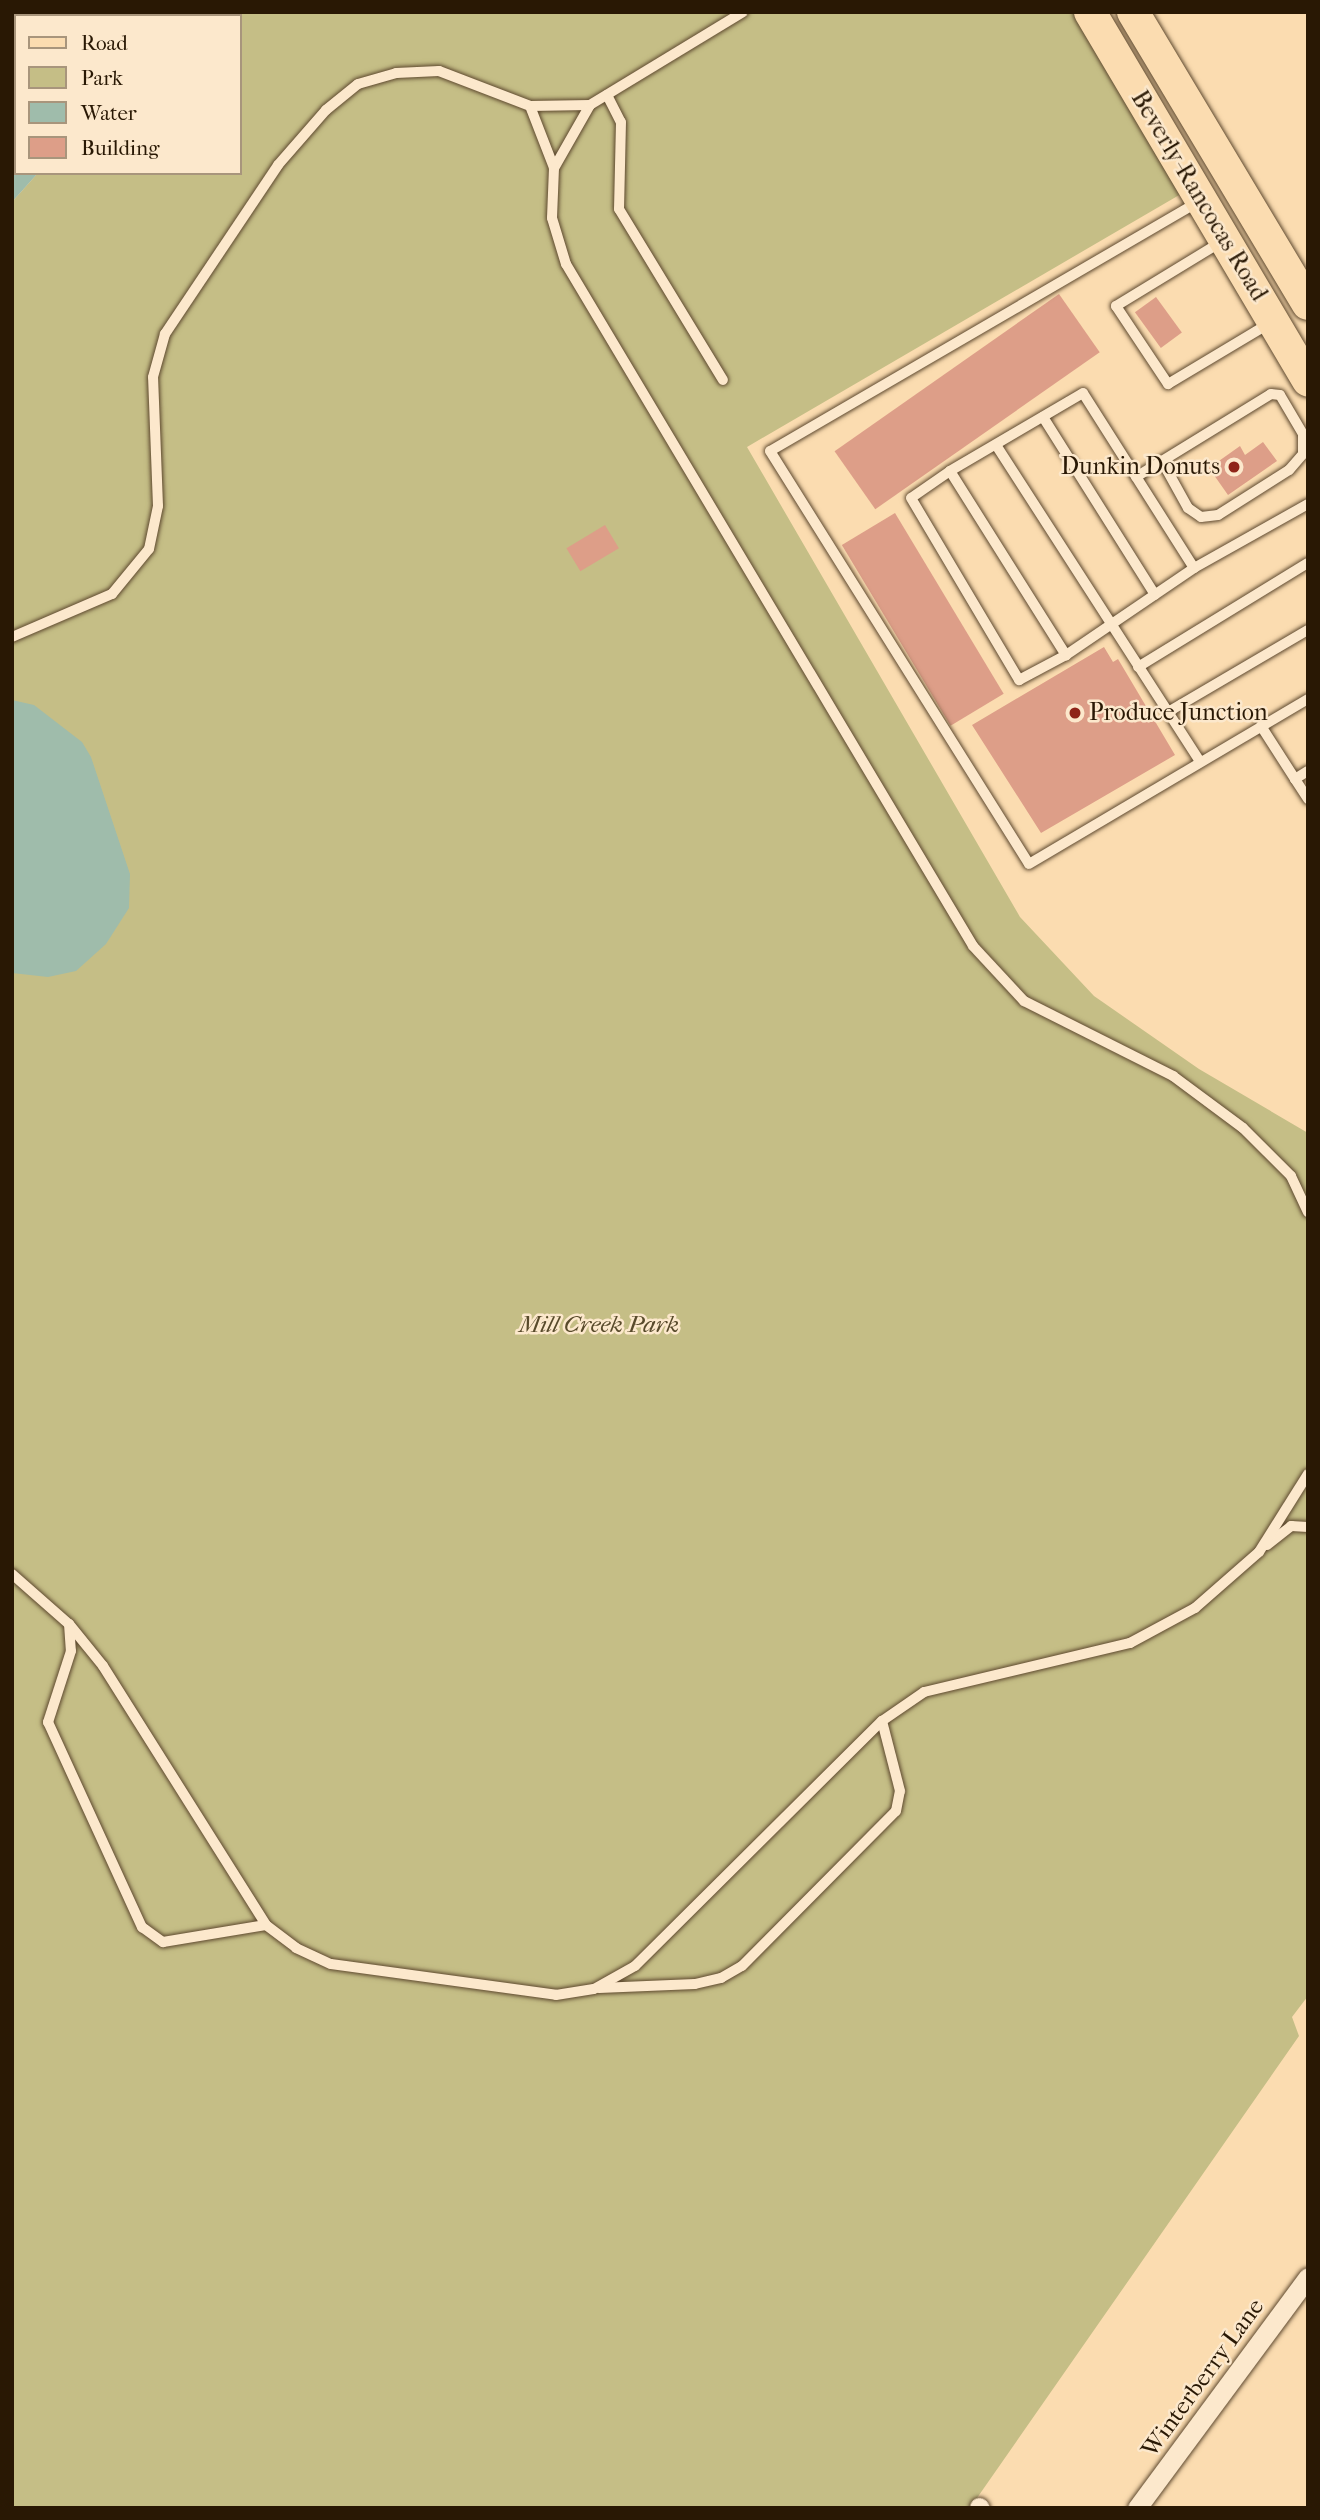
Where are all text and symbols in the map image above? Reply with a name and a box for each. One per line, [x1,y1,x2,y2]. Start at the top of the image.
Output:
legend [14,14,242,175]
text: Road [81,31,128,55]
text: Park [81,66,123,90]
street label: Beverly-Rancocas Road [1125,86,1273,306]
text: Water [81,101,137,125]
text: Building [81,136,159,160]
place label: Dunkin Donuts [1061,453,1220,481]
marker: Dunkin Donuts [1226,459,1242,475]
place label: Produce Junction [1089,699,1268,727]
marker: Produce Junction [1067,705,1083,721]
park label: Mill Creek Park [519,1311,679,1339]
street label: Winterberry Lane [1136,2293,1270,2463]

